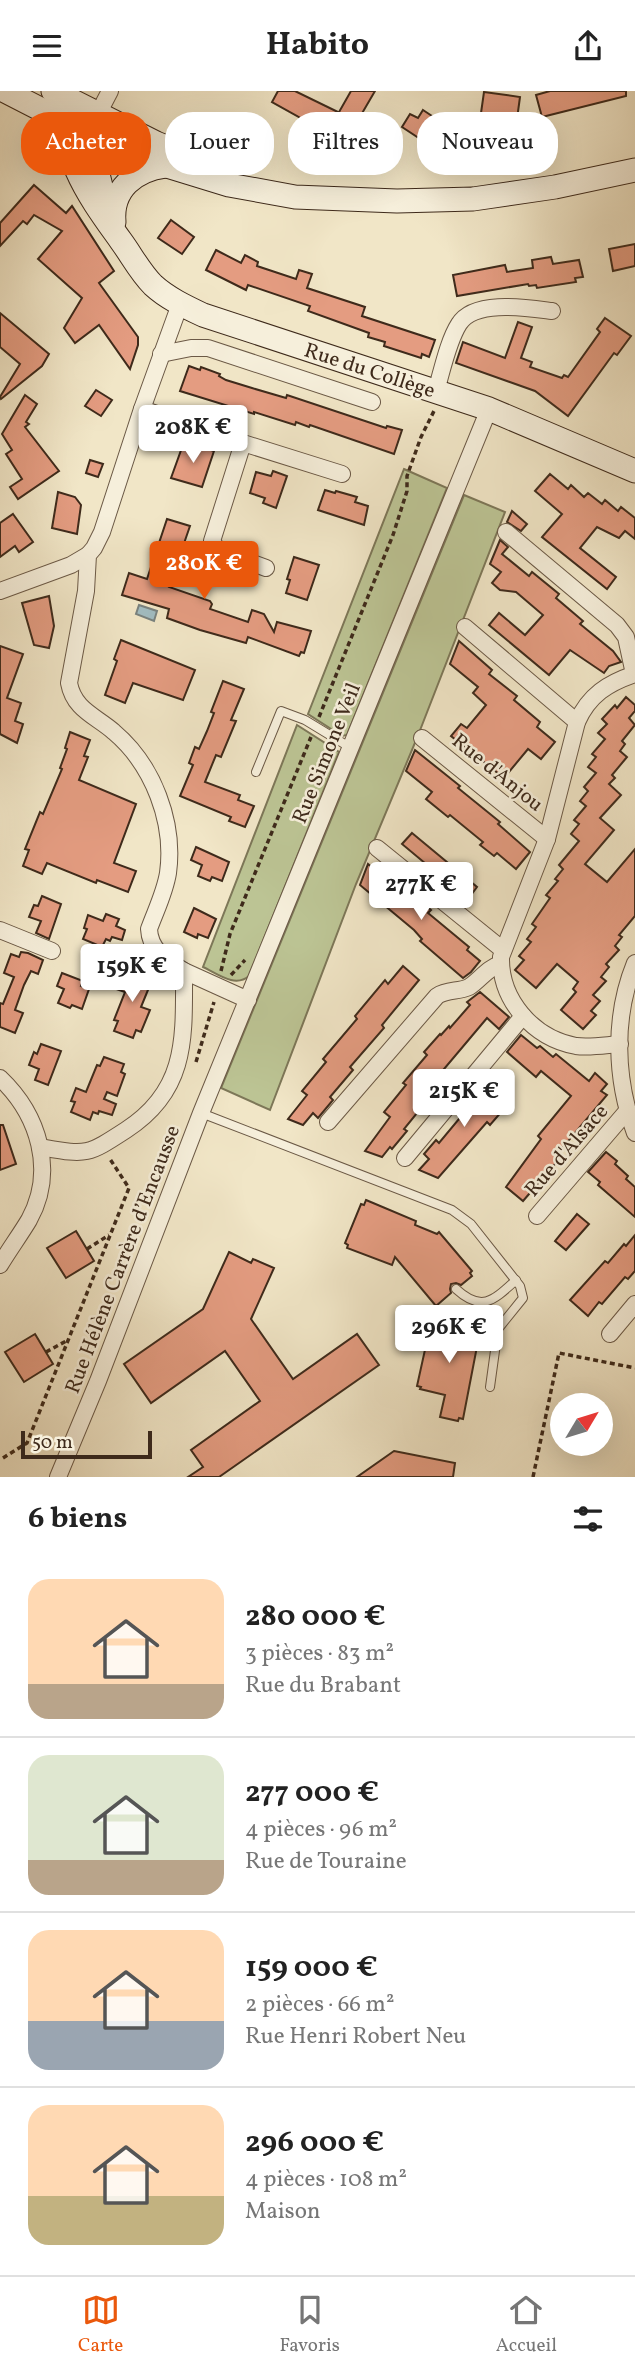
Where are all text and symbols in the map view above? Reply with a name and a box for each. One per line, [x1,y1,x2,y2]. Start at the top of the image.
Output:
text: Habito [266,24,369,68]
icon: menu [28,27,66,65]
icon: share [569,27,607,65]
chip: Acheter [21,112,151,175]
chip: Louer [165,112,274,175]
chip: Filtres [288,112,403,175]
chip: Nouveau [417,112,558,175]
street label: Rue du Collège [300,337,439,406]
pin: 208K € [136,405,250,465]
text: 208K € [155,412,231,444]
pin: 280K € [147,541,261,601]
text: 280K € [166,548,242,580]
street label: Rue Simone Veil [286,679,369,828]
street label: Rue d'Anjou [445,727,549,819]
pin: 277K € [364,863,478,922]
text: 277K € [385,869,457,901]
pin: 159K € [75,944,189,1004]
text: 159K € [97,951,168,983]
pin: 215K € [407,1069,521,1129]
text: 215K € [429,1076,499,1108]
street label: Rue d'Alsace [519,1098,616,1204]
street label: Rue Hélène Carrère d’Encausse [59,1121,188,1398]
pin: 296K € [392,1305,506,1365]
text: 296K € [411,1312,487,1344]
north arrow [550,1393,612,1456]
map controls [550,1393,613,1456]
scale bar [21,1428,152,1460]
text: 50 m [32,1430,73,1456]
text: 6 biens [28,1498,127,1540]
icon: filters [569,1500,607,1538]
text: 280 000 € [245,1596,386,1638]
icon: home [84,1607,168,1691]
text: 3 pièces · 83 m² [245,1638,394,1670]
text: Rue du Brabant [245,1670,401,1702]
text: 277 000 € [245,1772,379,1814]
icon: home [84,1783,168,1867]
text: 4 pièces · 96 m² [245,1814,397,1846]
text: Rue de Touraine [245,1846,407,1878]
text: 159 000 € [245,1947,378,1989]
icon: home [84,1958,168,2042]
text: 2 pièces · 66 m² [245,1989,394,2021]
text: Rue Henri Robert Neu [245,2021,466,2053]
text: 296 000 € [245,2122,384,2164]
icon: home [84,2133,168,2217]
text: 4 pièces · 108 m² [245,2164,407,2196]
text: Maison [245,2196,321,2228]
tab: Carte [78,2291,123,2359]
tab: Favoris [279,2291,340,2359]
tab: Accueil [496,2291,557,2359]

